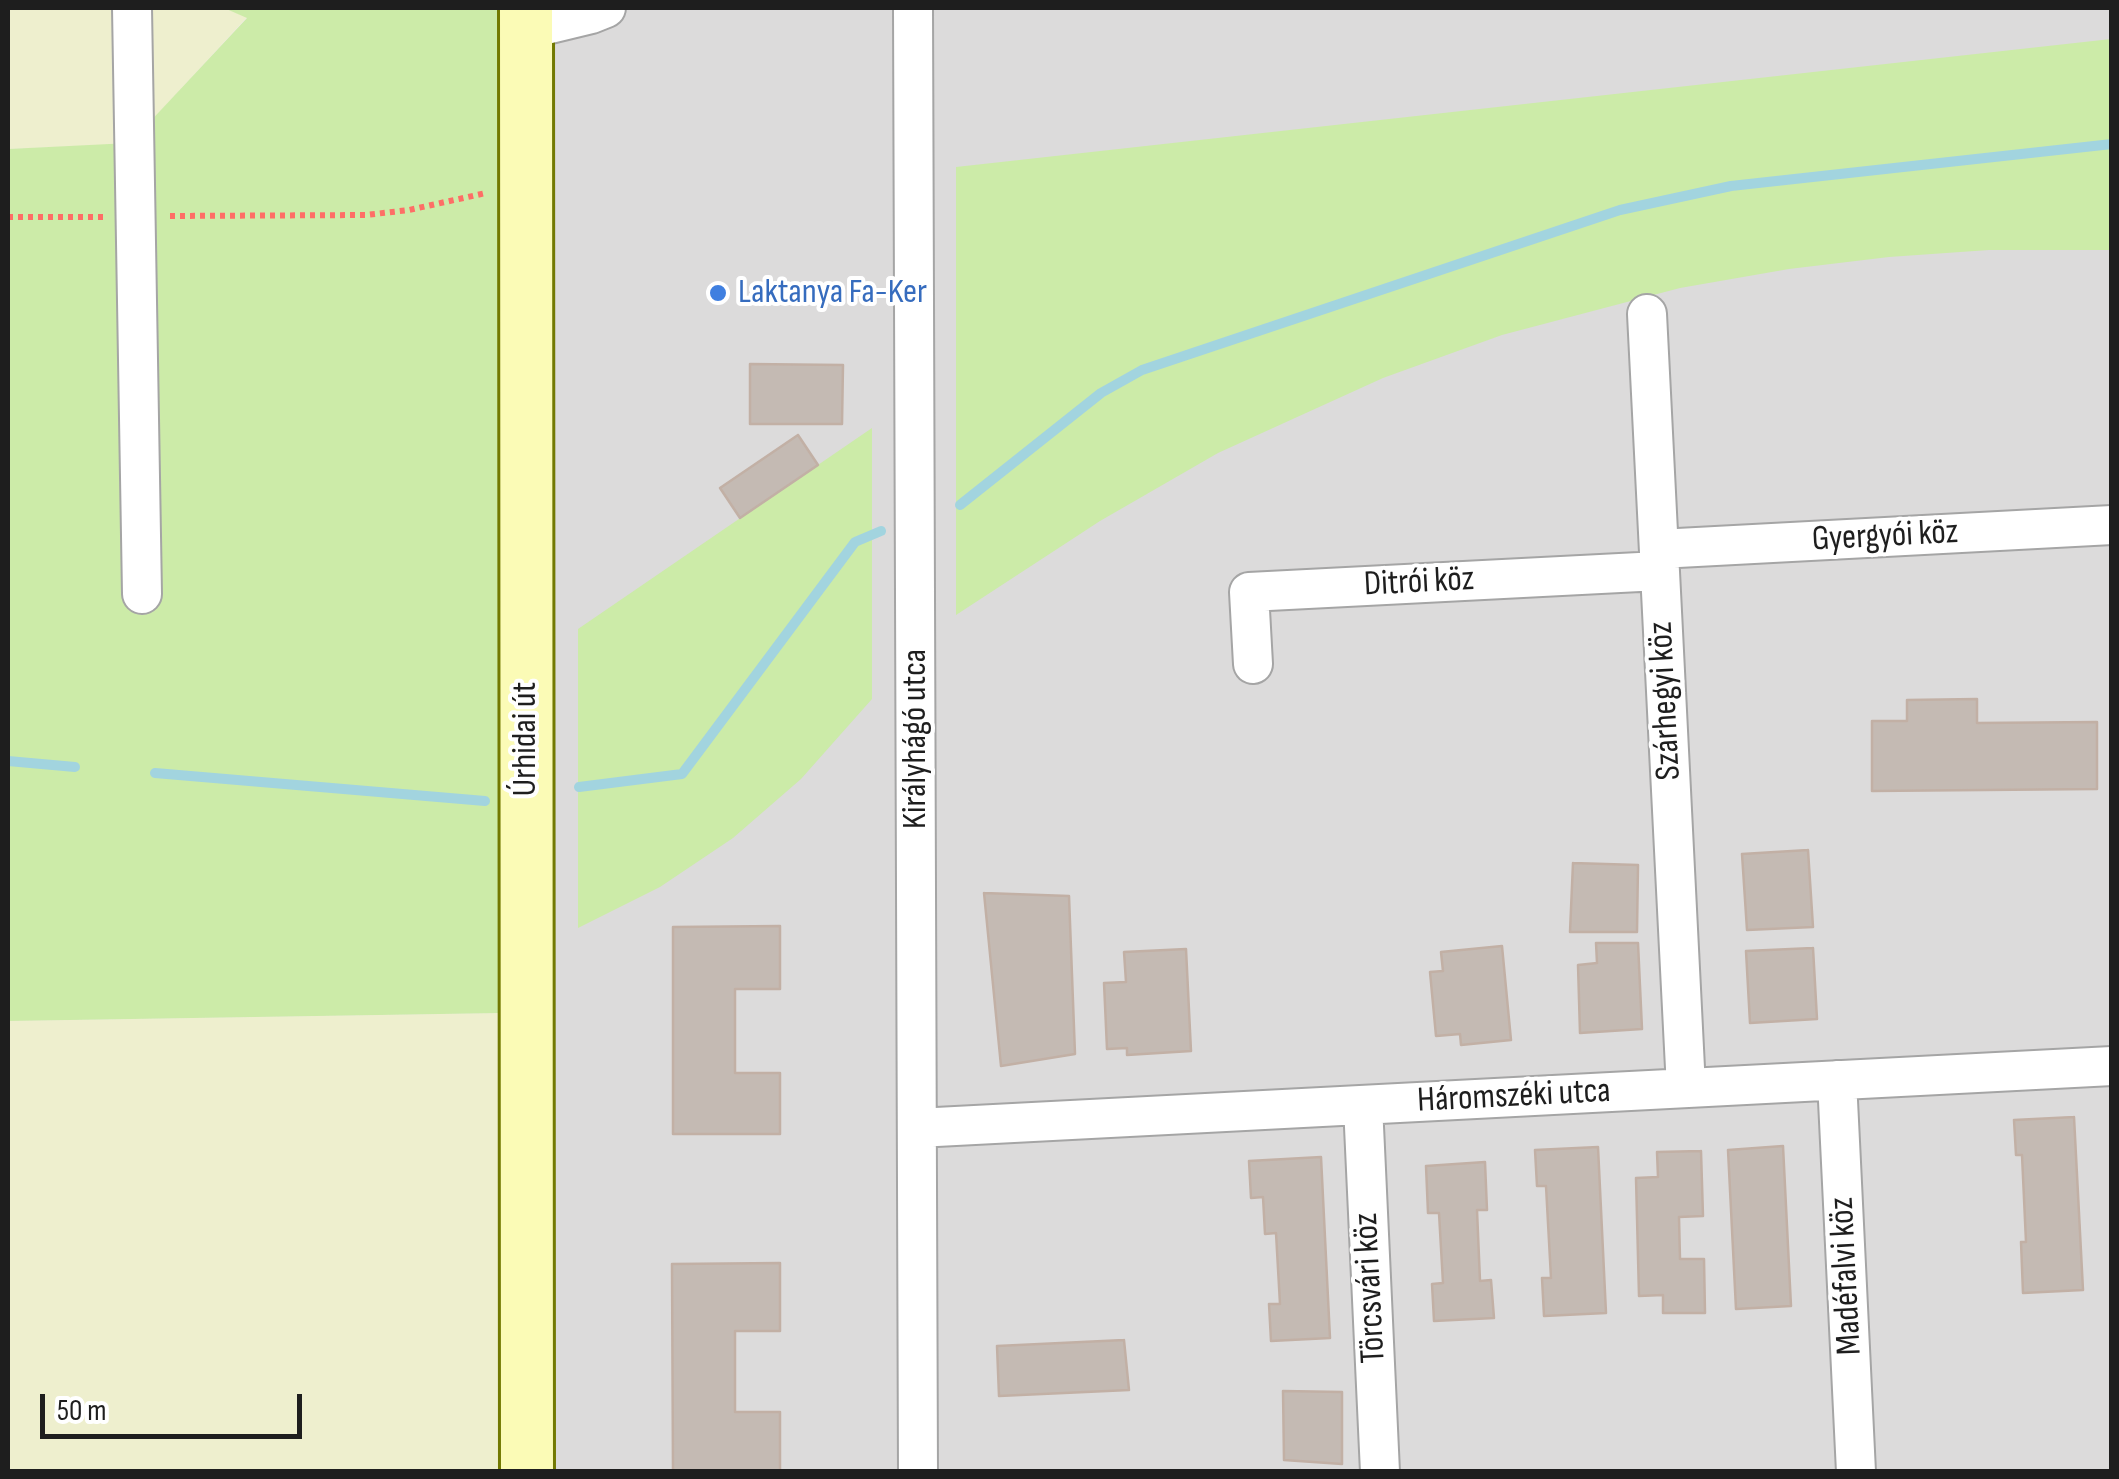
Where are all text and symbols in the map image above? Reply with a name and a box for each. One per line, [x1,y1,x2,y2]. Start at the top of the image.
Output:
place label: Laktanya Fa-Ker [738,272,927,314]
marker: Laktanya Fa-Ker [707,282,729,304]
street label: Gyergyói köz [1811,512,1959,562]
street label: Ditrói köz [1363,559,1475,607]
street label: Szárhegyi köz [1641,621,1691,781]
street label: Királyhágó utca [895,649,937,829]
street label: Úrhidai út [505,682,547,796]
street label: Háromszéki utca [1416,1071,1612,1123]
street label: Madéfalvi köz [1822,1196,1872,1356]
street label: Törcsvári köz [1346,1212,1396,1364]
scale bar [45,1374,308,1436]
text: 50 m [57,1393,106,1429]

